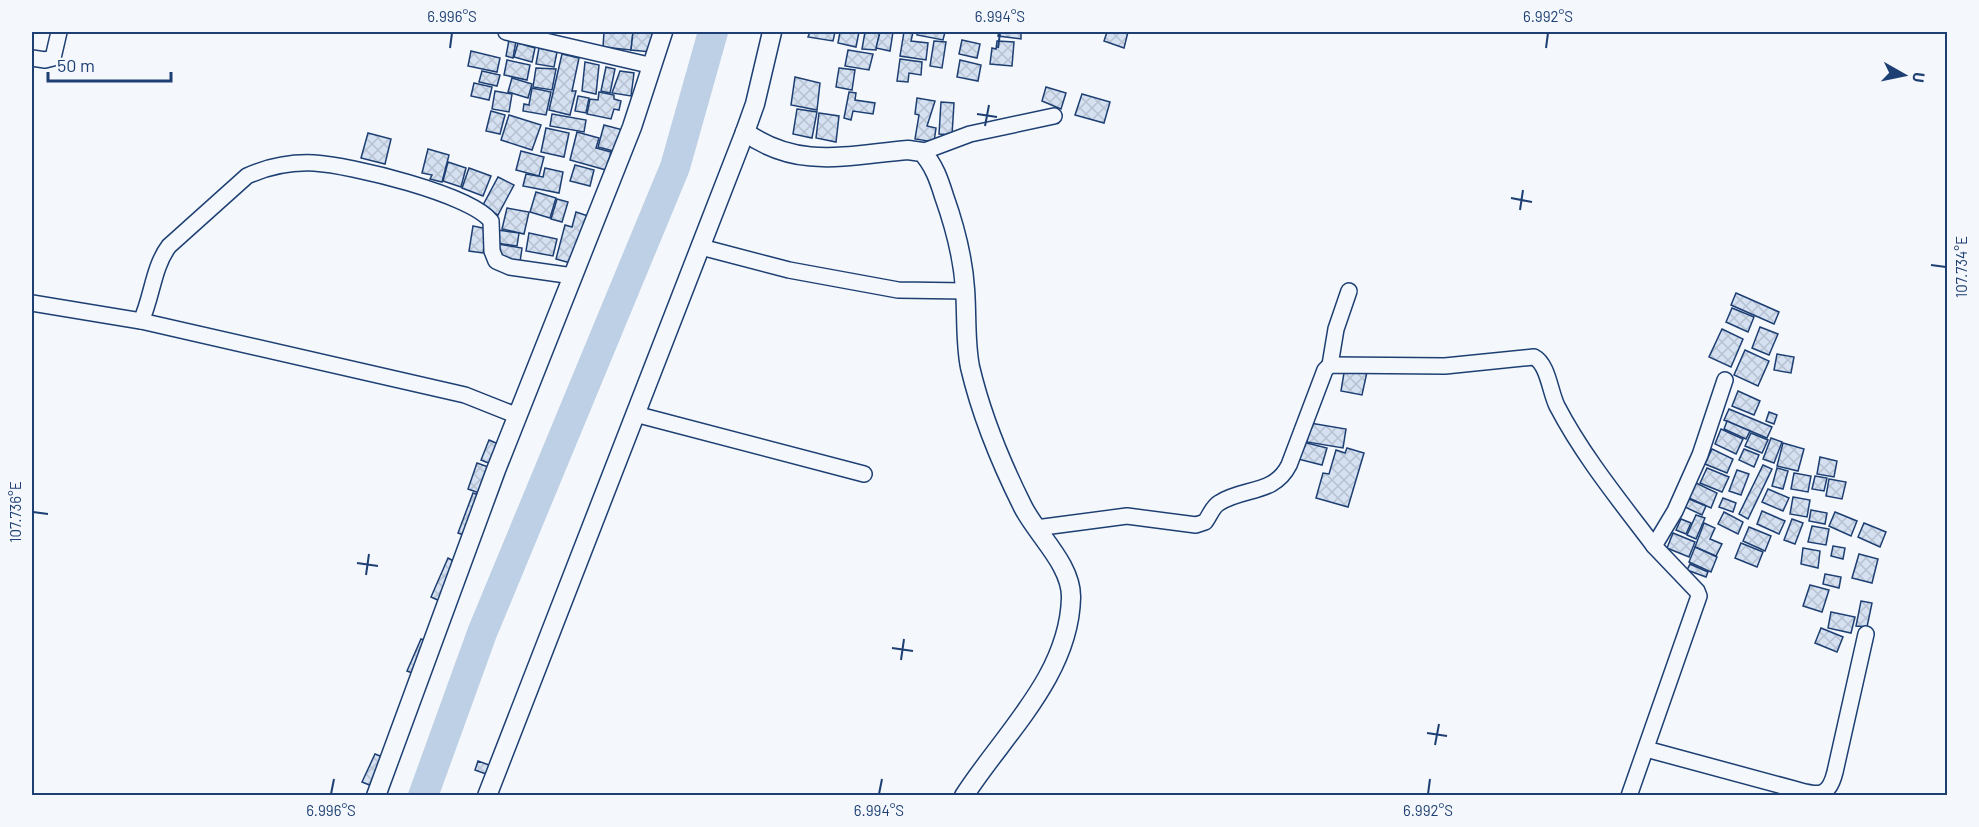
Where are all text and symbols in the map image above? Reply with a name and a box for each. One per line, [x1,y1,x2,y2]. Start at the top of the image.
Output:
text: 6.996°S [427,7,477,25]
text: 6.994°S [975,7,1025,25]
text: 6.992°S [1523,7,1573,25]
scale bar [48,45,171,83]
north arrow [1874,45,1934,105]
text: 50 m [57,54,95,76]
text: U [1909,71,1929,84]
text: 107.734°E [1952,236,1970,298]
text: 107.736°E [6,481,24,543]
text: 6.996°S [306,801,356,819]
text: 6.994°S [854,801,904,819]
text: 6.992°S [1403,801,1453,819]

